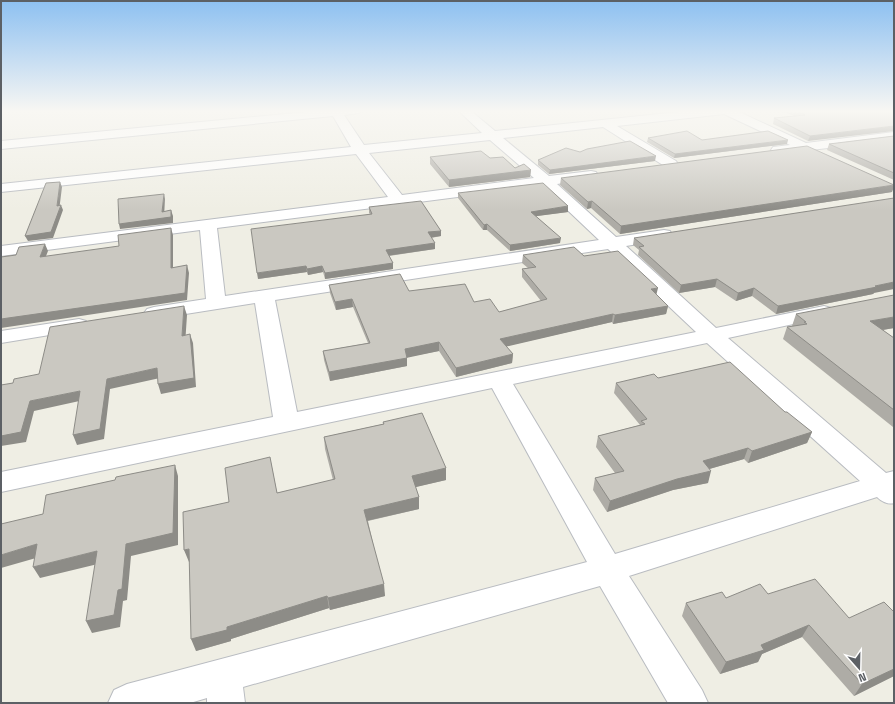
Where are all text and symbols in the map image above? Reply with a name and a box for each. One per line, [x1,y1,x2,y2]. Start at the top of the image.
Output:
north arrow [839,648,879,688]
text: N [857,670,868,685]

